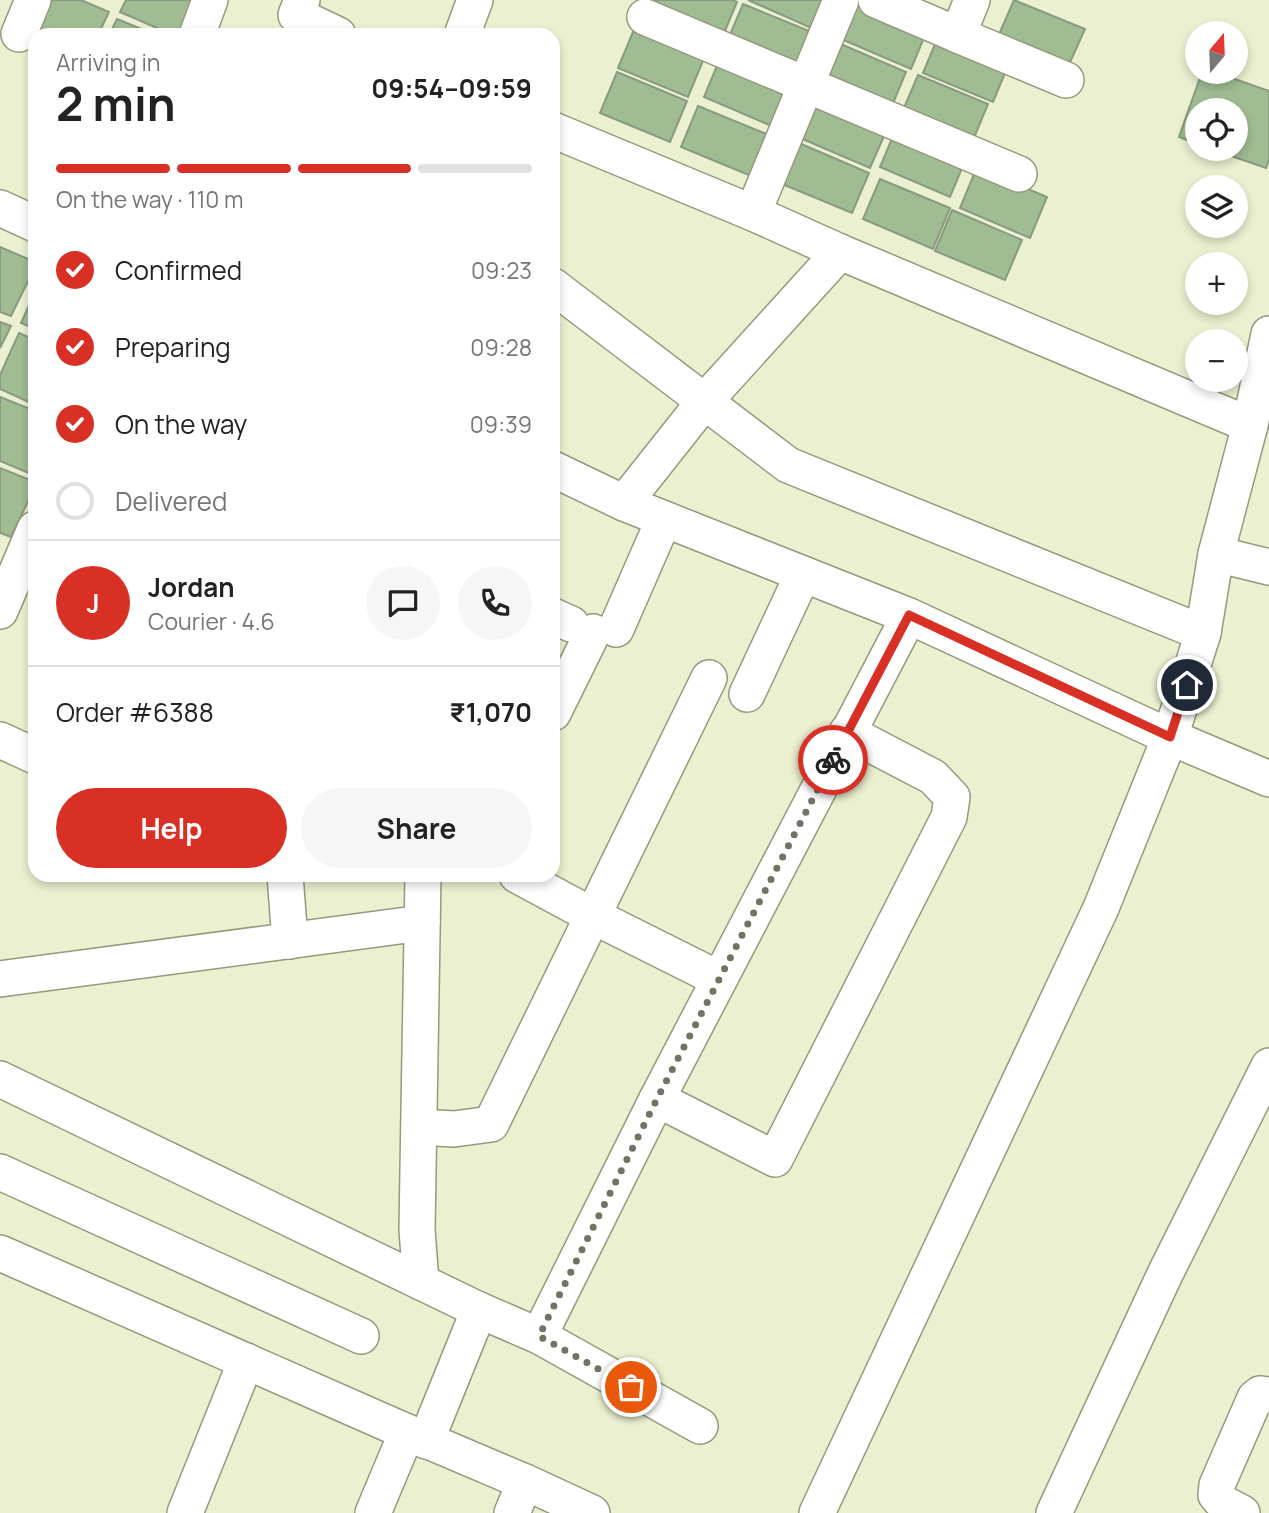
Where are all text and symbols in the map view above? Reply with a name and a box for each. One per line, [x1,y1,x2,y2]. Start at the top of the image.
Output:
north arrow [1185,21,1248,84]
map controls [1185,21,1248,392]
text: Arriving in [56,46,161,78]
text: 09:54–09:59 [371,70,532,106]
text: 2 min [56,72,176,135]
button: locate [1185,98,1248,161]
button: layers [1185,175,1248,238]
text: On the way · 110 m [56,183,243,215]
icon: check [56,251,94,289]
text: Confirmed [115,252,242,288]
button: + [1185,252,1248,315]
text: 09:23 [471,254,532,286]
icon: check [56,328,94,366]
text: Preparing [115,329,231,365]
button: − [1185,329,1248,392]
text: 09:28 [470,331,532,363]
icon: check [56,405,94,443]
text: On the way [115,406,247,442]
text: 09:39 [470,408,532,440]
text: Delivered [115,483,227,519]
button: chat [366,566,440,640]
button: phone [458,566,532,640]
text: Jordan [148,569,234,605]
text: J [86,585,100,621]
text: Courier · 4.6 [148,605,275,637]
pin [1157,655,1217,715]
icon: home [1168,666,1206,704]
text: Order #6388 [56,694,214,730]
text: ₹1,070 [450,694,532,730]
courier [798,725,868,795]
icon: bike [814,741,852,779]
button: Help [56,788,287,868]
button: Share [301,788,532,868]
pin [601,1357,661,1417]
icon: bag [612,1368,650,1406]

